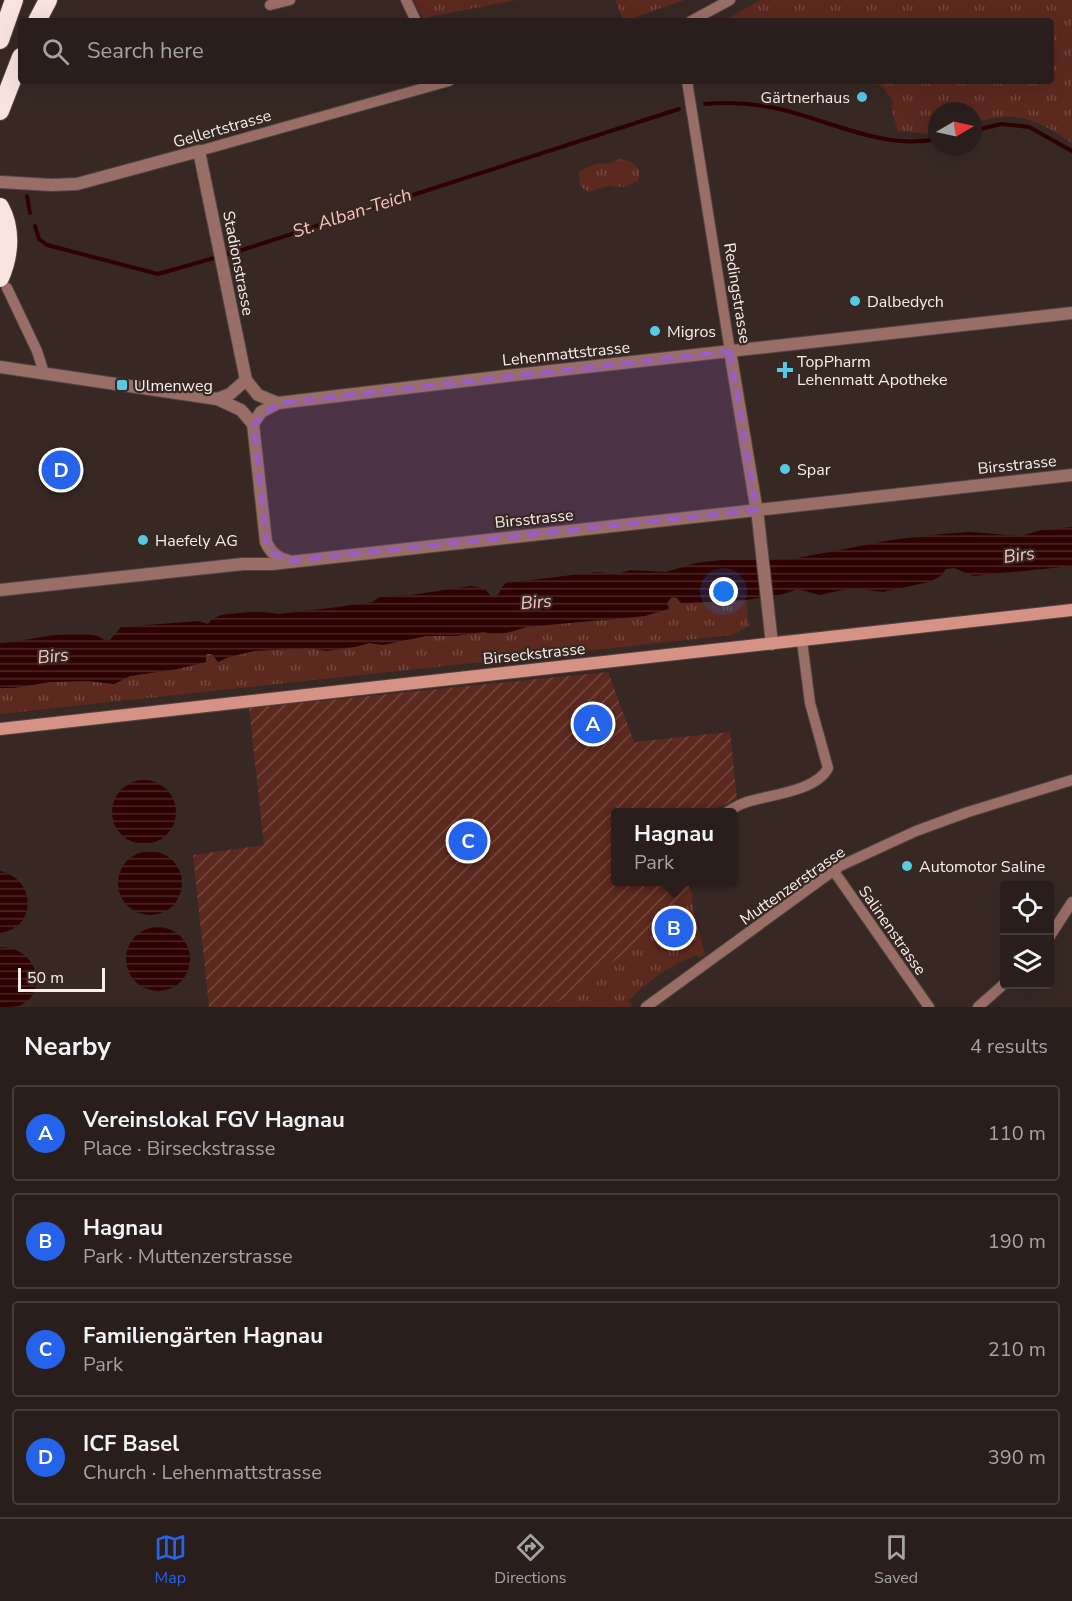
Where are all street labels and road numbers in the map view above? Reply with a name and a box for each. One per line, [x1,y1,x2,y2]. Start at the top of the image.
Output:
street label: Gellertstrasse [171,104,274,153]
street label: Stadionstrasse [217,209,259,317]
street label: Redingstrasse [718,241,756,345]
street label: Lehenmattstrasse [501,336,631,372]
street label: Birsstrasse [977,450,1058,480]
street label: Birsstrasse [494,504,575,534]
street label: Birseckstrasse [482,638,586,670]
street label: Muttenzerstrasse [736,841,850,930]
street label: Salinenstrasse [853,881,931,980]

